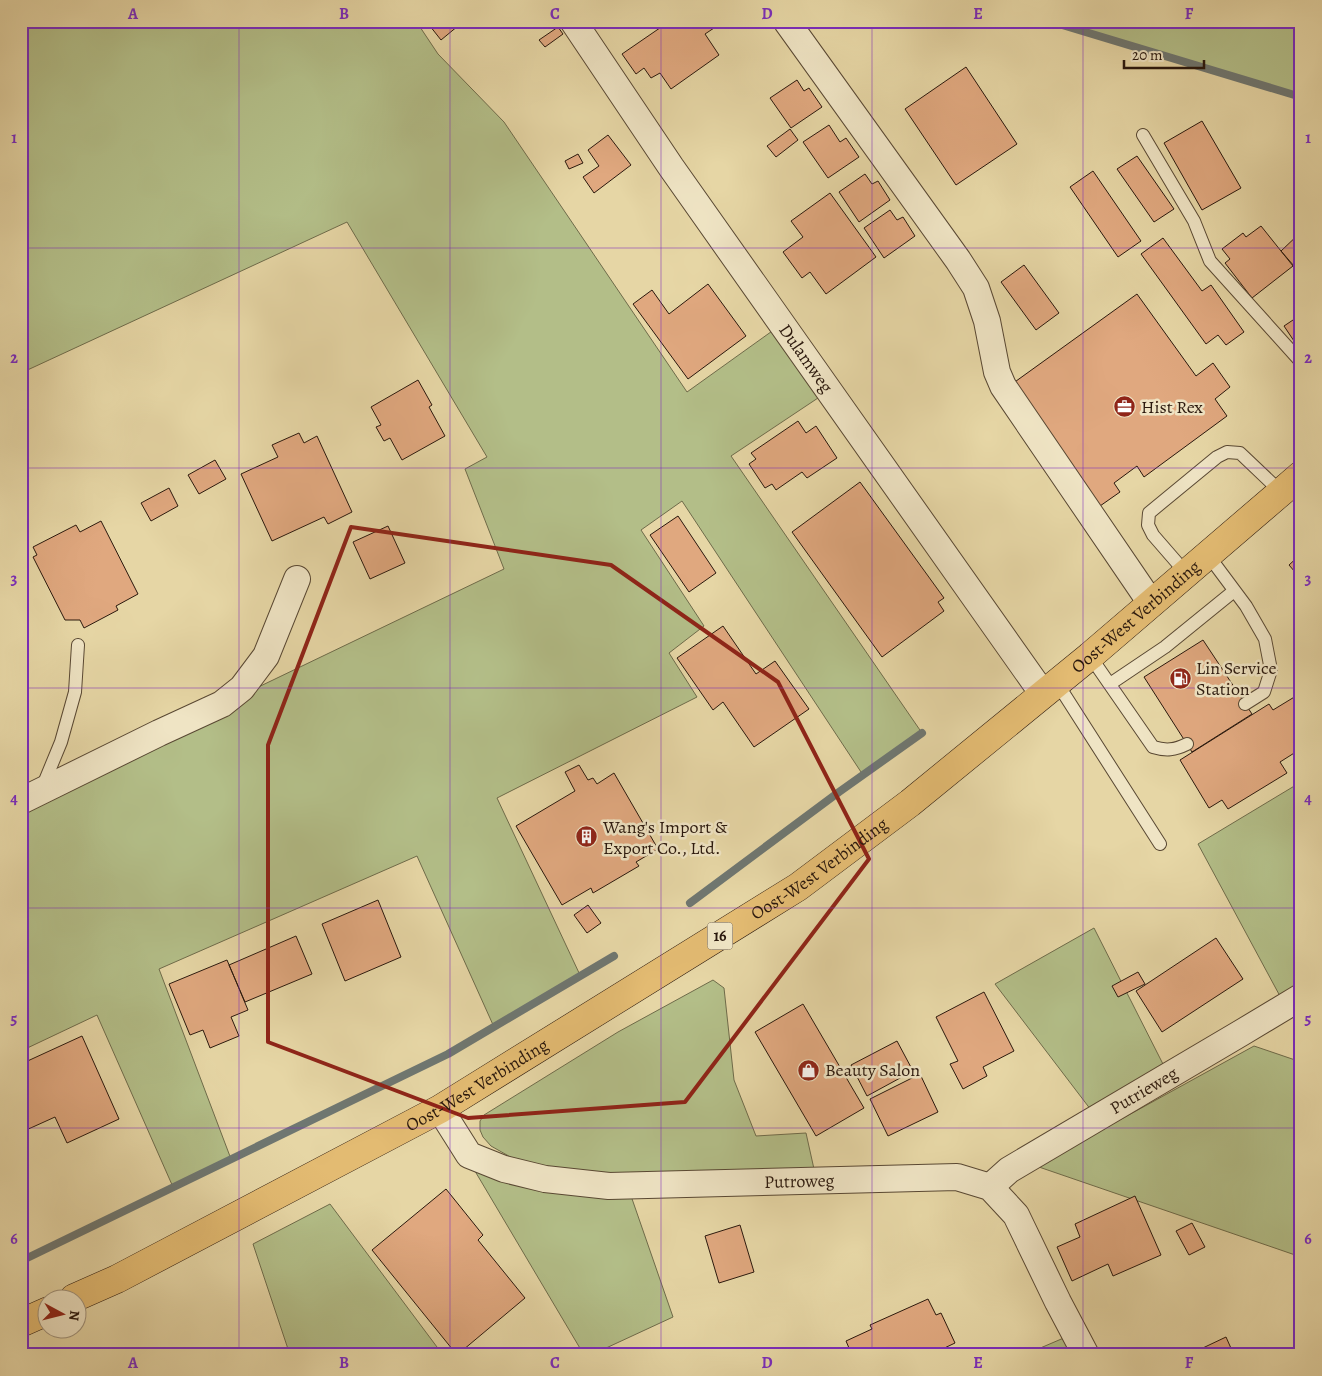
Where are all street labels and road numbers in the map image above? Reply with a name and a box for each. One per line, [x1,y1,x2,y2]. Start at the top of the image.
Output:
street label: Dulamweg [773,319,839,398]
street label: Oost-West Verbinding [1066,555,1205,679]
street label: Oost-West Verbinding [746,812,892,925]
road number: 16 [708,922,732,949]
street label: Oost-West Verbinding [401,1033,553,1137]
street label: Putrieweg [1105,1061,1182,1120]
street label: Putroweg [764,1168,835,1194]

